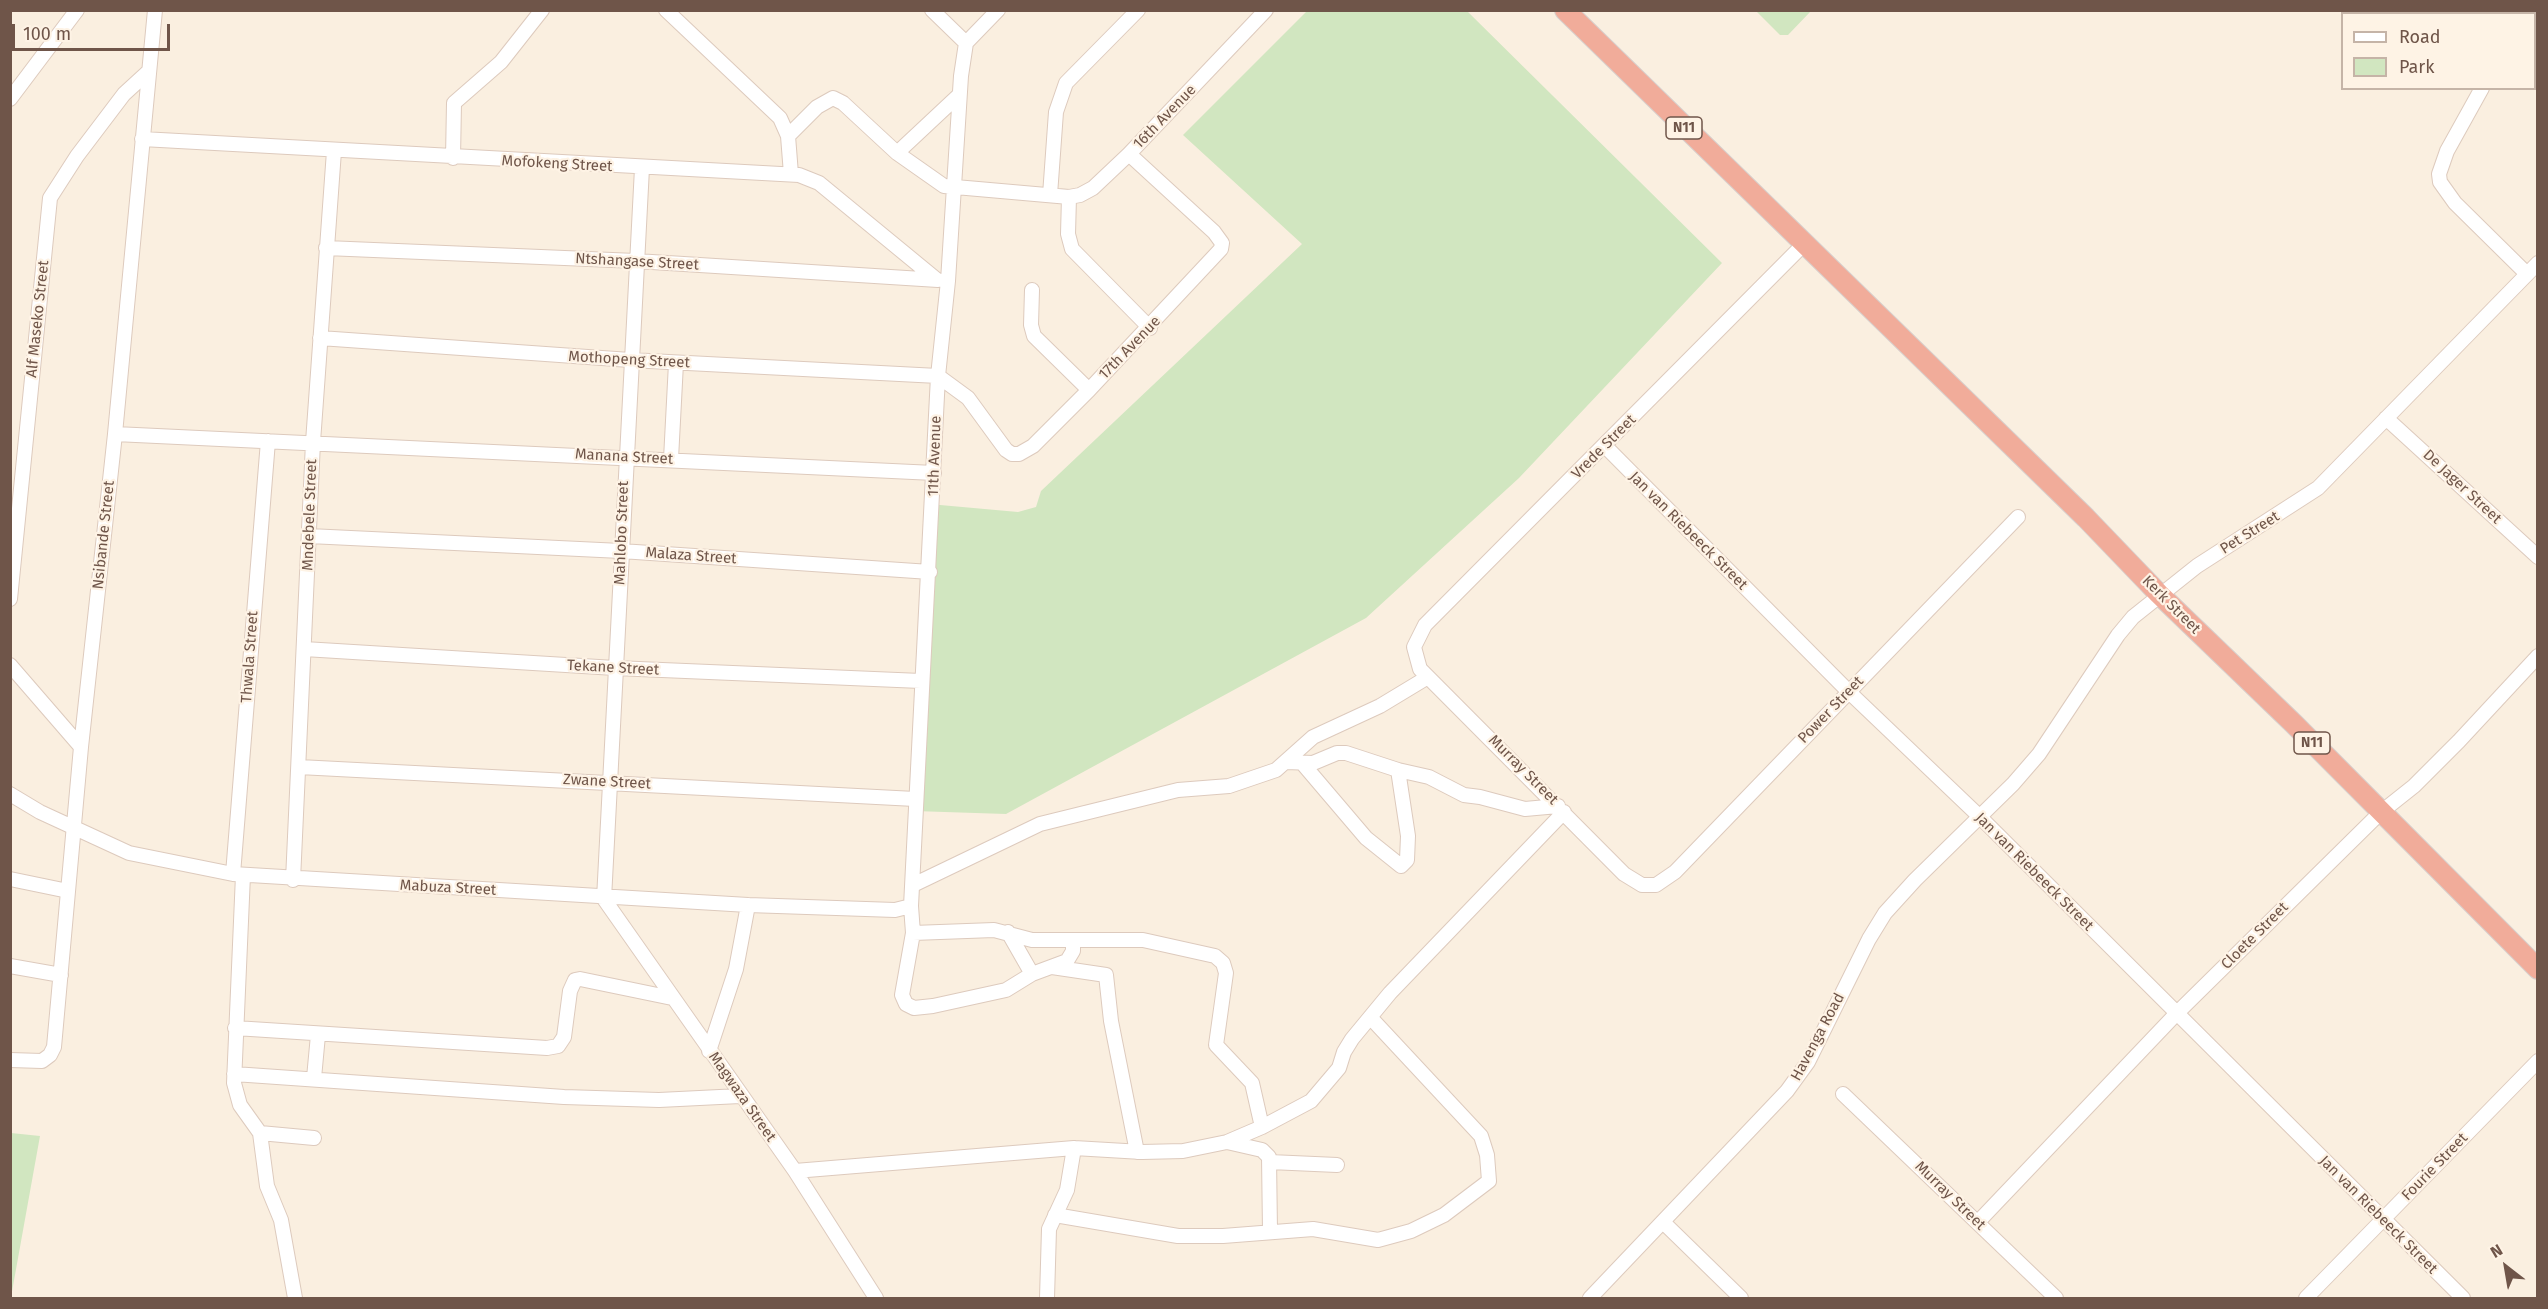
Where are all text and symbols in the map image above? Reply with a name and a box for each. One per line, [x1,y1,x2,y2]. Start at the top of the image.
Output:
scale bar [15,12,172,50]
legend [2341,12,2536,90]
text: 100 m [23,23,71,45]
text: Road [2399,26,2441,48]
text: Park [2399,56,2434,78]
street label: 16th Avenue [1130,81,1200,153]
road number: N11 [1666,117,1702,139]
street label: Mofokeng Street [501,152,613,176]
street label: Ntshangase Street [575,250,699,274]
street label: Alf Maseko Street [23,259,53,379]
street label: 17th Avenue [1095,313,1165,383]
street label: Mothopeng Street [568,348,690,372]
street label: Vrede Street [1568,411,1640,483]
street label: 11th Avenue [925,415,945,497]
street label: Manana Street [574,445,674,469]
street label: De Jager Street [2419,446,2505,528]
street label: Mndebele Street [299,459,321,571]
street label: Jan van Riebeeck Street [1625,468,1751,594]
street label: Nsibande Street [89,480,119,590]
street label: Mahlobo Street [611,481,633,585]
street label: Pet Street [2217,508,2283,558]
street label: Malaza Street [645,544,737,568]
street label: Kerk Street [2138,572,2204,638]
street label: Thwala Street [238,610,262,704]
street label: Tekane Street [566,657,660,679]
street label: Power Street [1795,673,1867,747]
street label: Murray Street [1484,731,1562,809]
road number: N11 [2294,732,2330,754]
street label: Zwane Street [563,771,651,793]
street label: Jan van Riebeeck Street [1971,809,2097,935]
street label: Mabuza Street [399,876,497,900]
street label: Cloete Street [2218,899,2292,973]
street label: Havenga Road [1787,990,1849,1084]
street label: Magwaza Street [704,1049,780,1145]
street label: Fourie Street [2398,1129,2472,1205]
street label: Jan van Riebeeck Street [2315,1152,2441,1278]
street label: Murray Street [1911,1158,1989,1234]
north arrow [2476,1237,2536,1297]
text: N [2487,1240,2506,1262]

